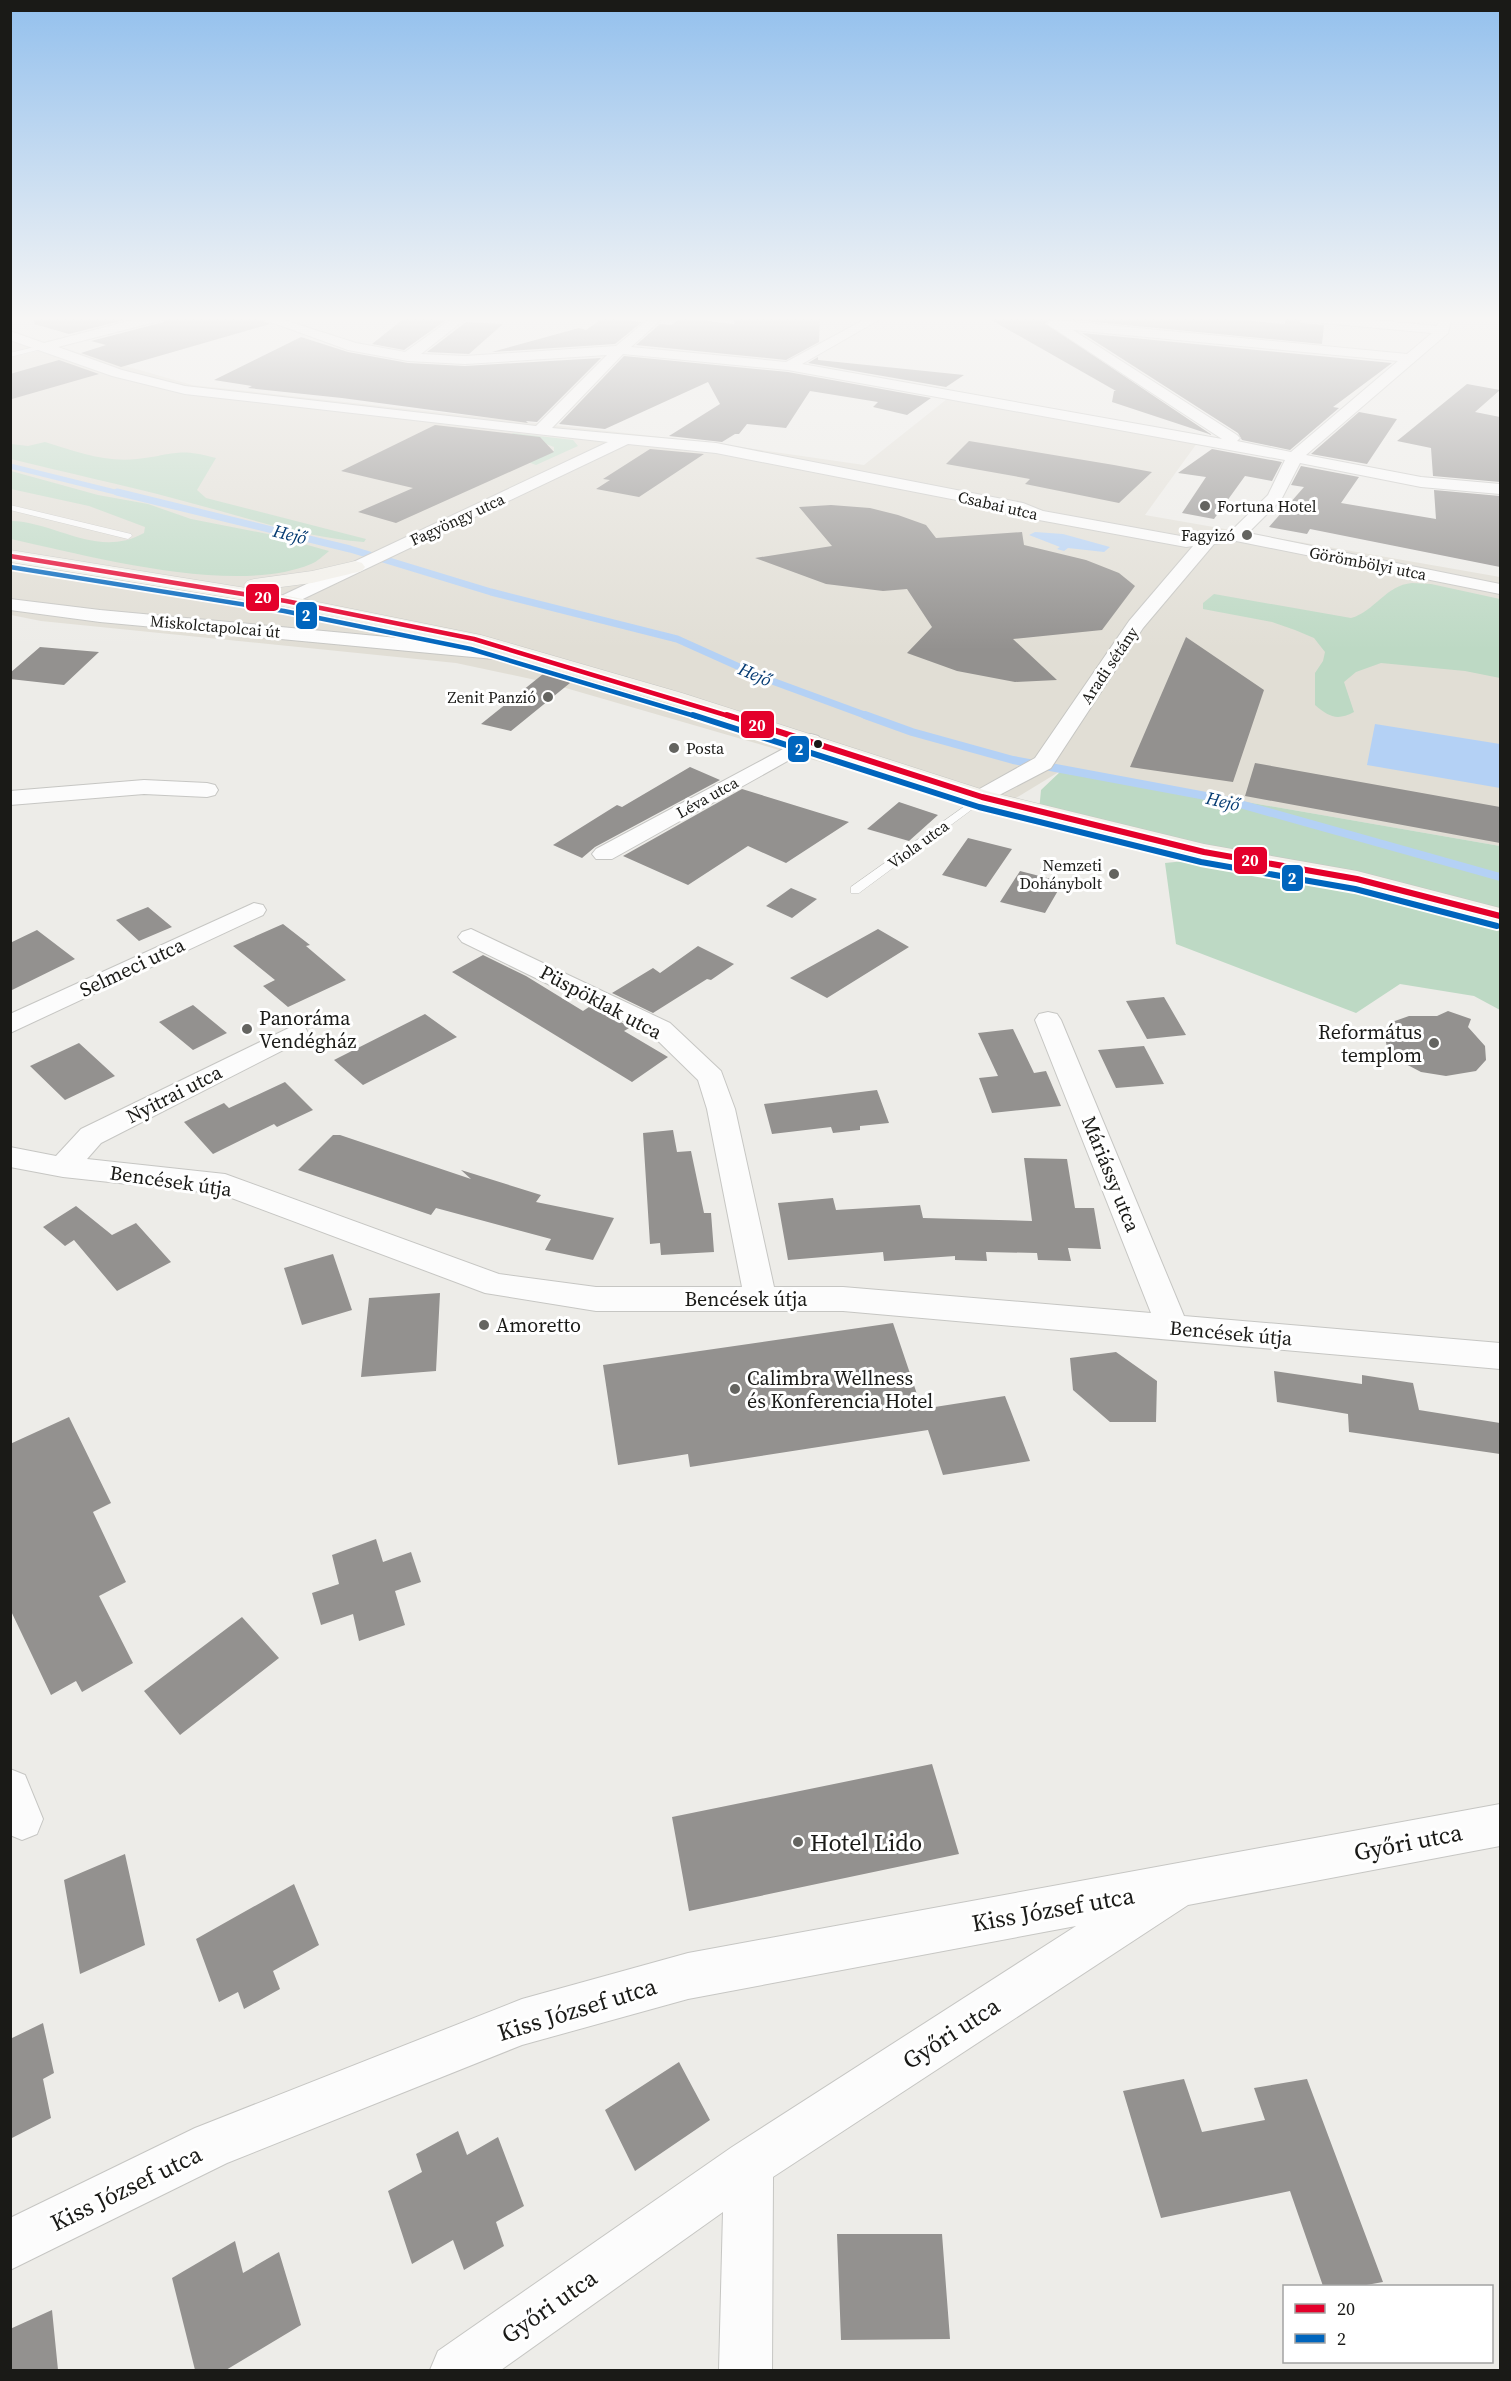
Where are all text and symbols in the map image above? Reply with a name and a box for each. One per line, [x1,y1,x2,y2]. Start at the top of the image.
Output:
street label: Csabai utca [956,485,1041,525]
street label: Fagyöngy utca [406,487,509,551]
place label: Fortuna Hotel [1217,495,1317,517]
marker: Fortuna Hotel [1198,499,1212,513]
water label: Hejő [270,518,311,551]
place label: Fagyizó [1181,524,1235,546]
marker: Fagyizó [1240,528,1254,542]
street label: Görömbölyi utca [1307,541,1429,585]
line badge: 20 [245,583,280,612]
text: 20 [254,586,272,608]
line badge: 2 [295,601,318,630]
text: 2 [302,604,311,626]
street label: Miskolctapolcai út [149,609,282,643]
street label: Aradi sétány [1075,621,1143,708]
water label: Hejő [734,655,777,693]
place label: Zenit Panzió [448,686,536,708]
marker: Zenit Panzió [541,690,555,704]
line badge: 20 [740,710,775,739]
text: 20 [748,714,766,736]
line badge: 2 [787,735,810,763]
place label: Posta [686,737,725,759]
text: 2 [795,738,804,760]
unlabelled marker [812,738,824,750]
marker: Posta [667,741,681,755]
street label: Léva utca [672,771,743,823]
water label: Hejő [1203,785,1243,817]
street label: Viola utca [883,814,954,874]
line badge: 20 [1233,846,1268,875]
text: 20 [1241,849,1259,871]
place label: Nemzeti Dohánybolt [1019,854,1103,894]
line badge: 2 [1281,864,1304,892]
marker: Nemzeti Dohánybolt [1107,867,1121,881]
text: 2 [1288,867,1297,889]
street label: Selmeci utca [75,930,190,1004]
street label: Püspöklak utca [535,958,668,1046]
place label: Panoráma Vendégház [259,1004,356,1055]
place label: Református templom [1318,1018,1422,1069]
marker: Panoráma Vendégház [240,1022,254,1036]
marker: Református templom [1427,1036,1441,1050]
street label: Nyitrai utca [121,1058,227,1130]
street label: Máriássy utca [1075,1112,1147,1237]
street label: Bencések útja [108,1159,235,1204]
street label: Bencések útja [684,1285,808,1313]
place label: Amoretto [496,1311,581,1339]
street label: Bencések útja [1168,1314,1294,1352]
marker: Amoretto [477,1318,491,1332]
place label: Calimbra Wellness és Konferencia Hotel [747,1364,933,1415]
marker: Calimbra Wellness és Konferencia Hotel [728,1382,742,1396]
street label: Győri utca [1351,1815,1466,1869]
place label: Hotel Lido [810,1826,922,1859]
marker: Hotel Lido [791,1835,805,1849]
street label: Kiss József utca [969,1878,1138,1940]
street label: Kiss József utca [494,1969,661,2049]
street label: Győri utca [896,1989,1007,2077]
street label: Kiss József utca [45,2137,208,2239]
street label: Győri utca [494,2260,604,2351]
legend [1283,2285,1493,2363]
text: 20 [1337,2296,1355,2321]
text: 2 [1337,2326,1346,2351]

